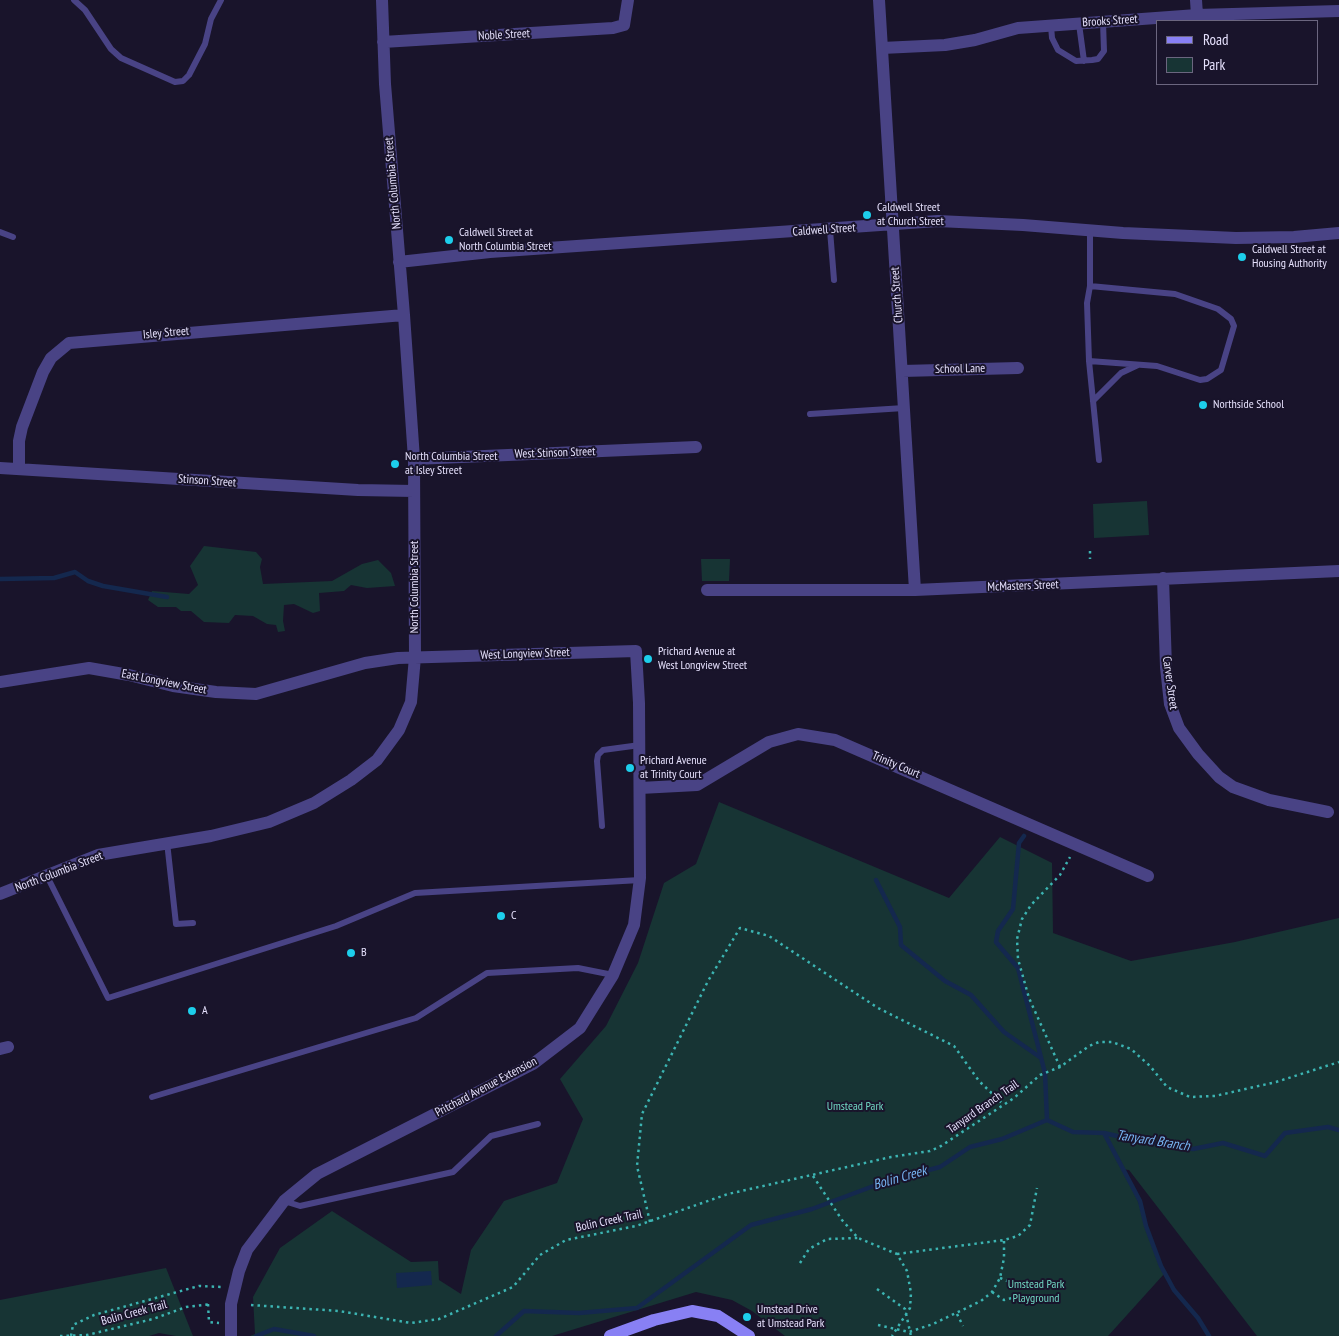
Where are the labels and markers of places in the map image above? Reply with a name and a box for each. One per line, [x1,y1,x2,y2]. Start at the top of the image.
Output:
place label: Caldwell Street at Church Street [877,201,944,229]
marker: Caldwell Street at Church Street [861,209,873,221]
place label: Caldwell Street at North Columbia Street [459,226,551,254]
marker: Caldwell Street at North Columbia Street [443,234,455,246]
place label: Caldwell Street at Housing Authority [1252,243,1327,271]
marker: Caldwell Street at Housing Authority [1236,251,1248,263]
place label: Northside School [1213,398,1284,412]
marker: Northside School [1197,399,1209,411]
place label: North Columbia Street at Isley Street [405,450,497,478]
marker: North Columbia Street at Isley Street [389,458,401,470]
place label: Prichard Avenue at West Longview Street [658,645,747,673]
marker: Prichard Avenue at West Longview Street [642,653,654,665]
place label: Prichard Avenue at Trinity Court [640,754,707,782]
marker: Prichard Avenue at Trinity Court [624,762,636,774]
place label: C [511,909,516,923]
marker: C [495,910,507,922]
place label: B [361,946,367,960]
marker: B [345,947,357,959]
place label: A [202,1004,208,1018]
marker: A [186,1005,198,1017]
place label: Umstead Drive at Umstead Park [757,1303,824,1331]
marker: Umstead Drive at Umstead Park [741,1311,753,1323]

